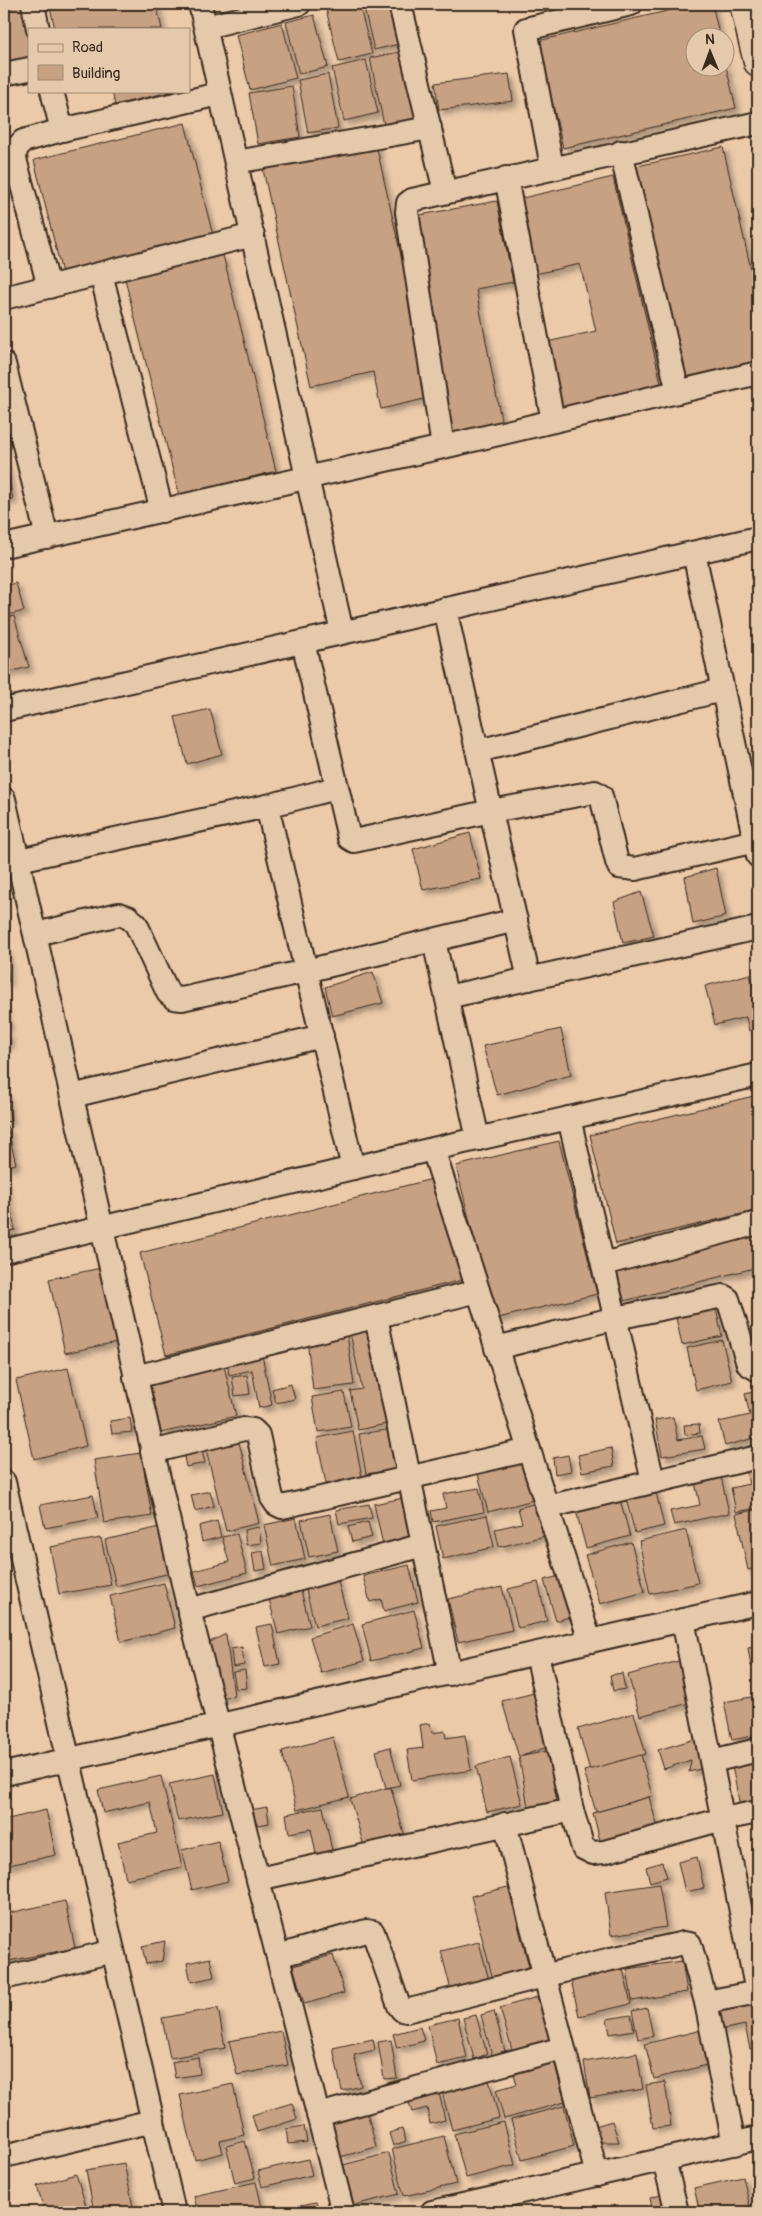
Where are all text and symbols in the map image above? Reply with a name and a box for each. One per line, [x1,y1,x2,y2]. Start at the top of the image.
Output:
legend [28,28,190,92]
north arrow [684,28,734,78]
text: N [705,31,715,48]
text: Road [72,38,103,57]
text: Building [72,64,120,83]

